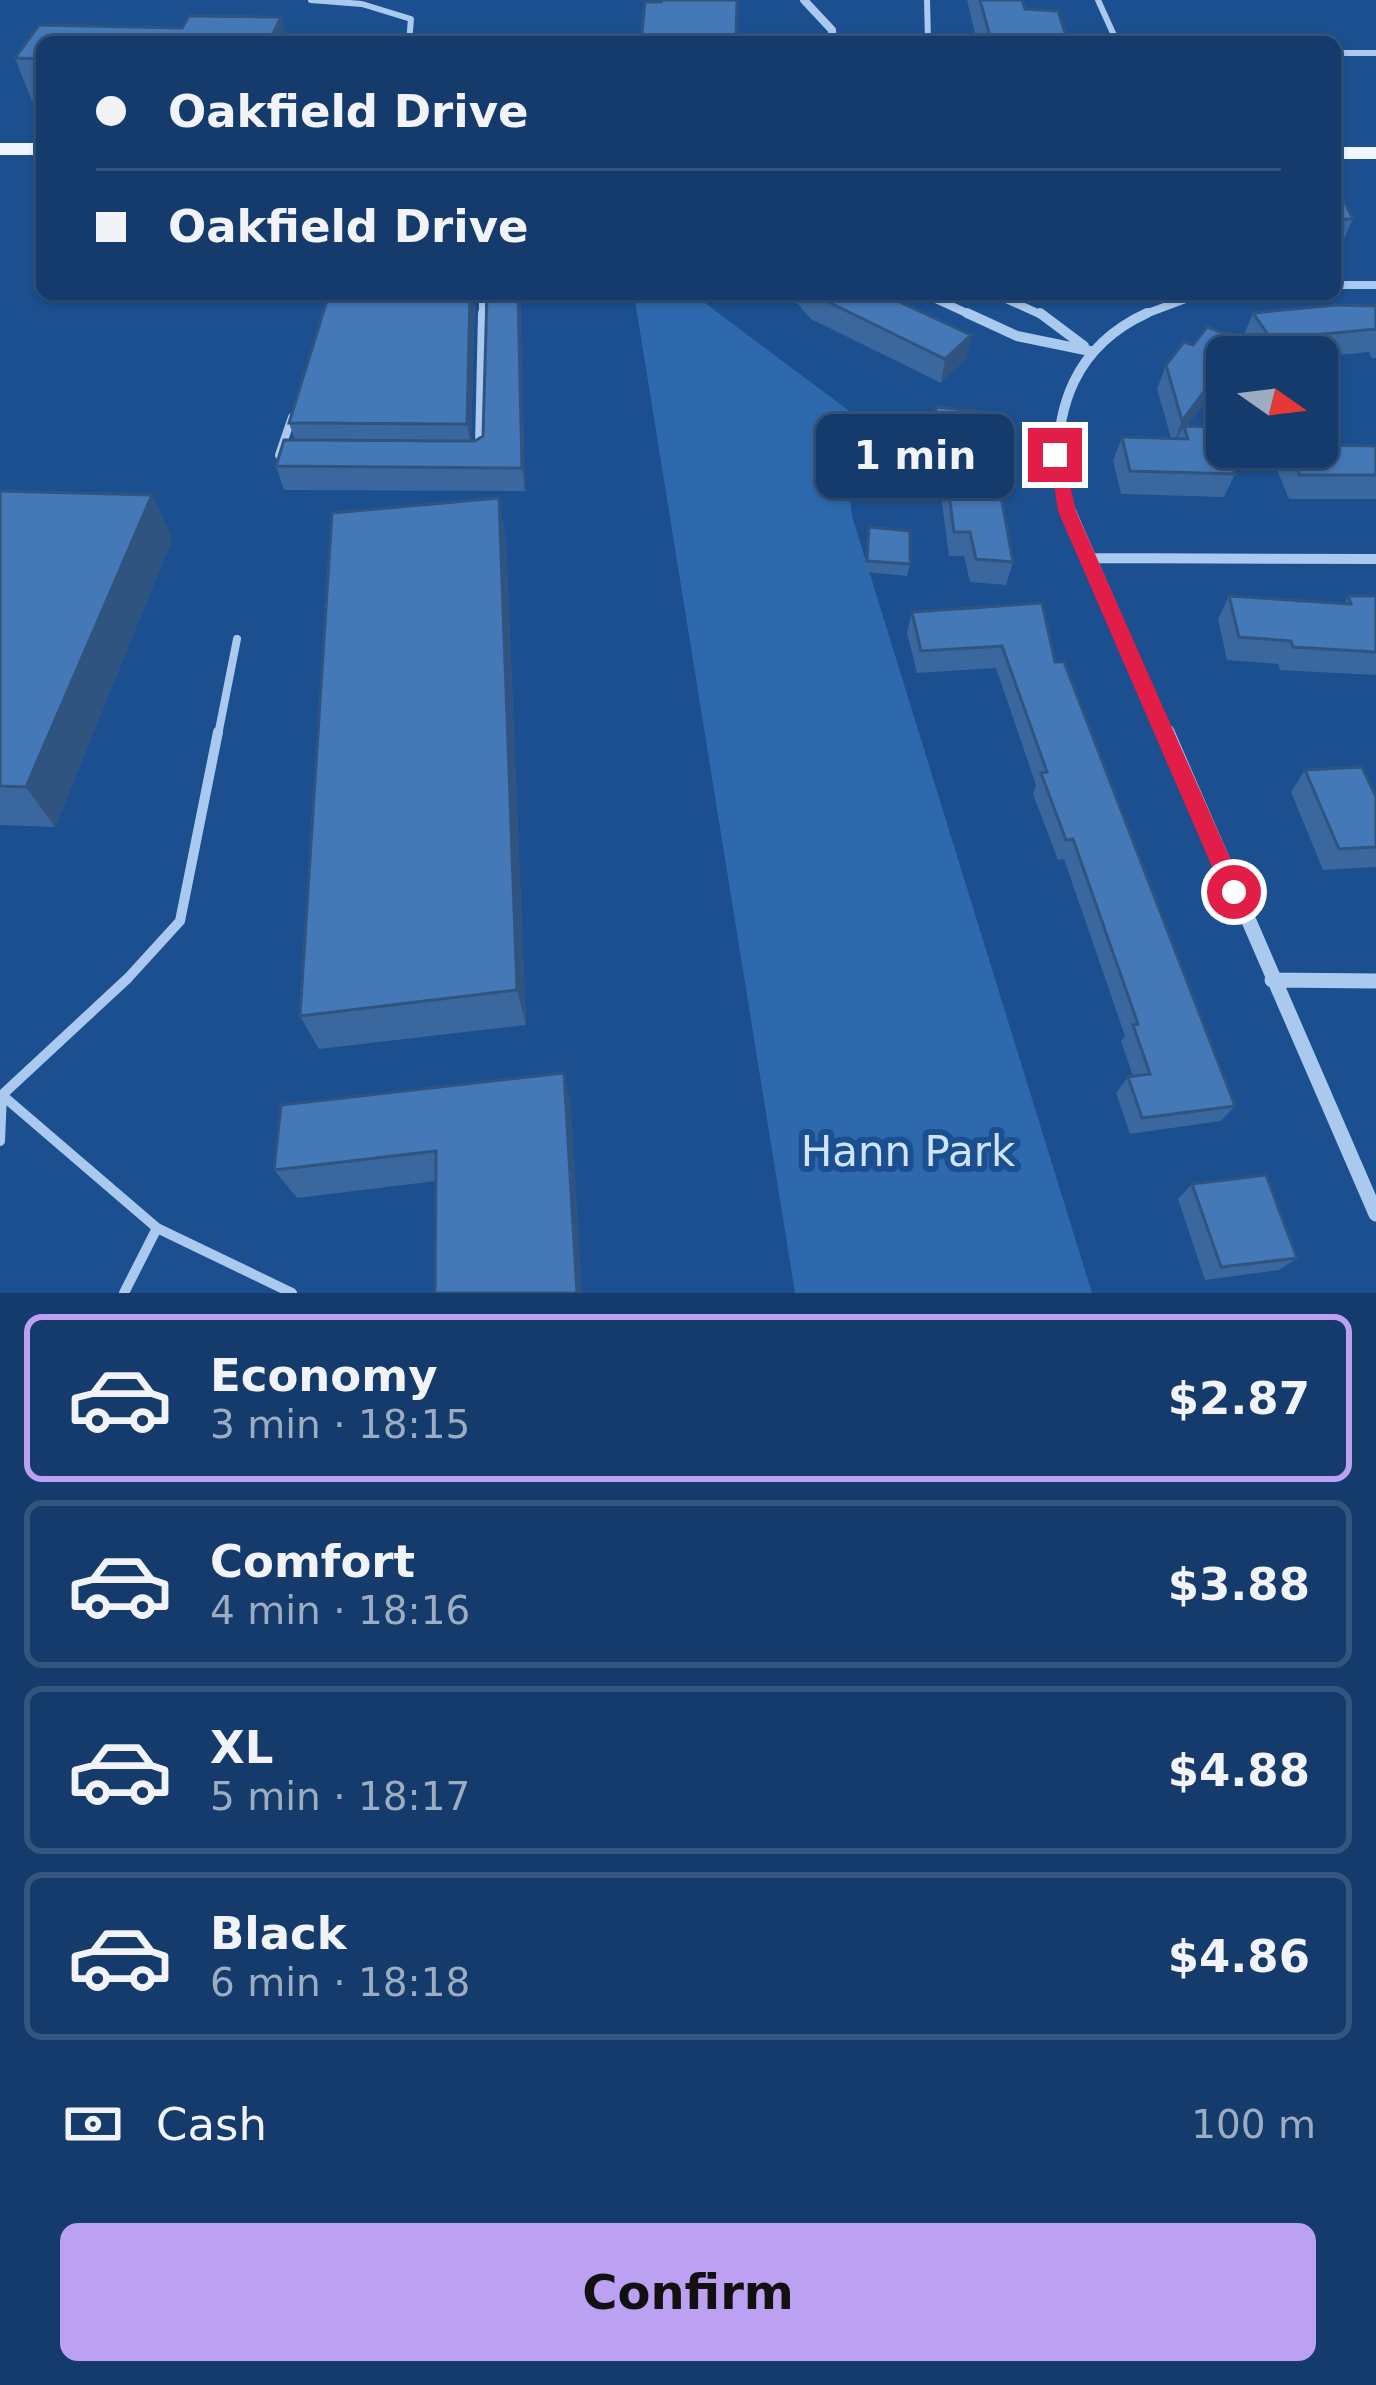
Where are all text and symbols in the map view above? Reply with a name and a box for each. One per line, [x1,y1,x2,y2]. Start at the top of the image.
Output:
text: Oakfield Drive [168,85,529,138]
text: Oakfield Drive [168,200,529,253]
north arrow [1206,336,1338,468]
map controls [1206,336,1338,468]
callout: 1 min [815,413,1013,497]
route end [1028,428,1082,482]
text: 1 min [854,433,976,478]
route start [1207,865,1261,919]
park label: Hann Park [801,1127,1016,1176]
icon: car [66,1344,174,1452]
text: Economy [210,1349,438,1402]
text: $2.87 [1168,1372,1310,1425]
text: 3 min · 18:15 [210,1402,470,1447]
icon: car [66,1530,174,1638]
text: Comfort [210,1535,415,1588]
text: $3.88 [1168,1558,1310,1611]
text: 4 min · 18:16 [210,1588,470,1633]
icon: car [66,1716,174,1824]
text: XL [210,1721,273,1774]
text: $4.88 [1168,1744,1310,1797]
text: 5 min · 18:17 [210,1774,470,1819]
icon: car [66,1902,174,2010]
text: Black [210,1907,347,1960]
text: $4.86 [1168,1930,1310,1983]
text: 6 min · 18:18 [210,1960,470,2005]
icon: cash [60,2091,126,2157]
text: Cash [156,2098,267,2151]
text: 100 m [1191,2102,1316,2147]
button: Confirm [60,2223,1316,2361]

